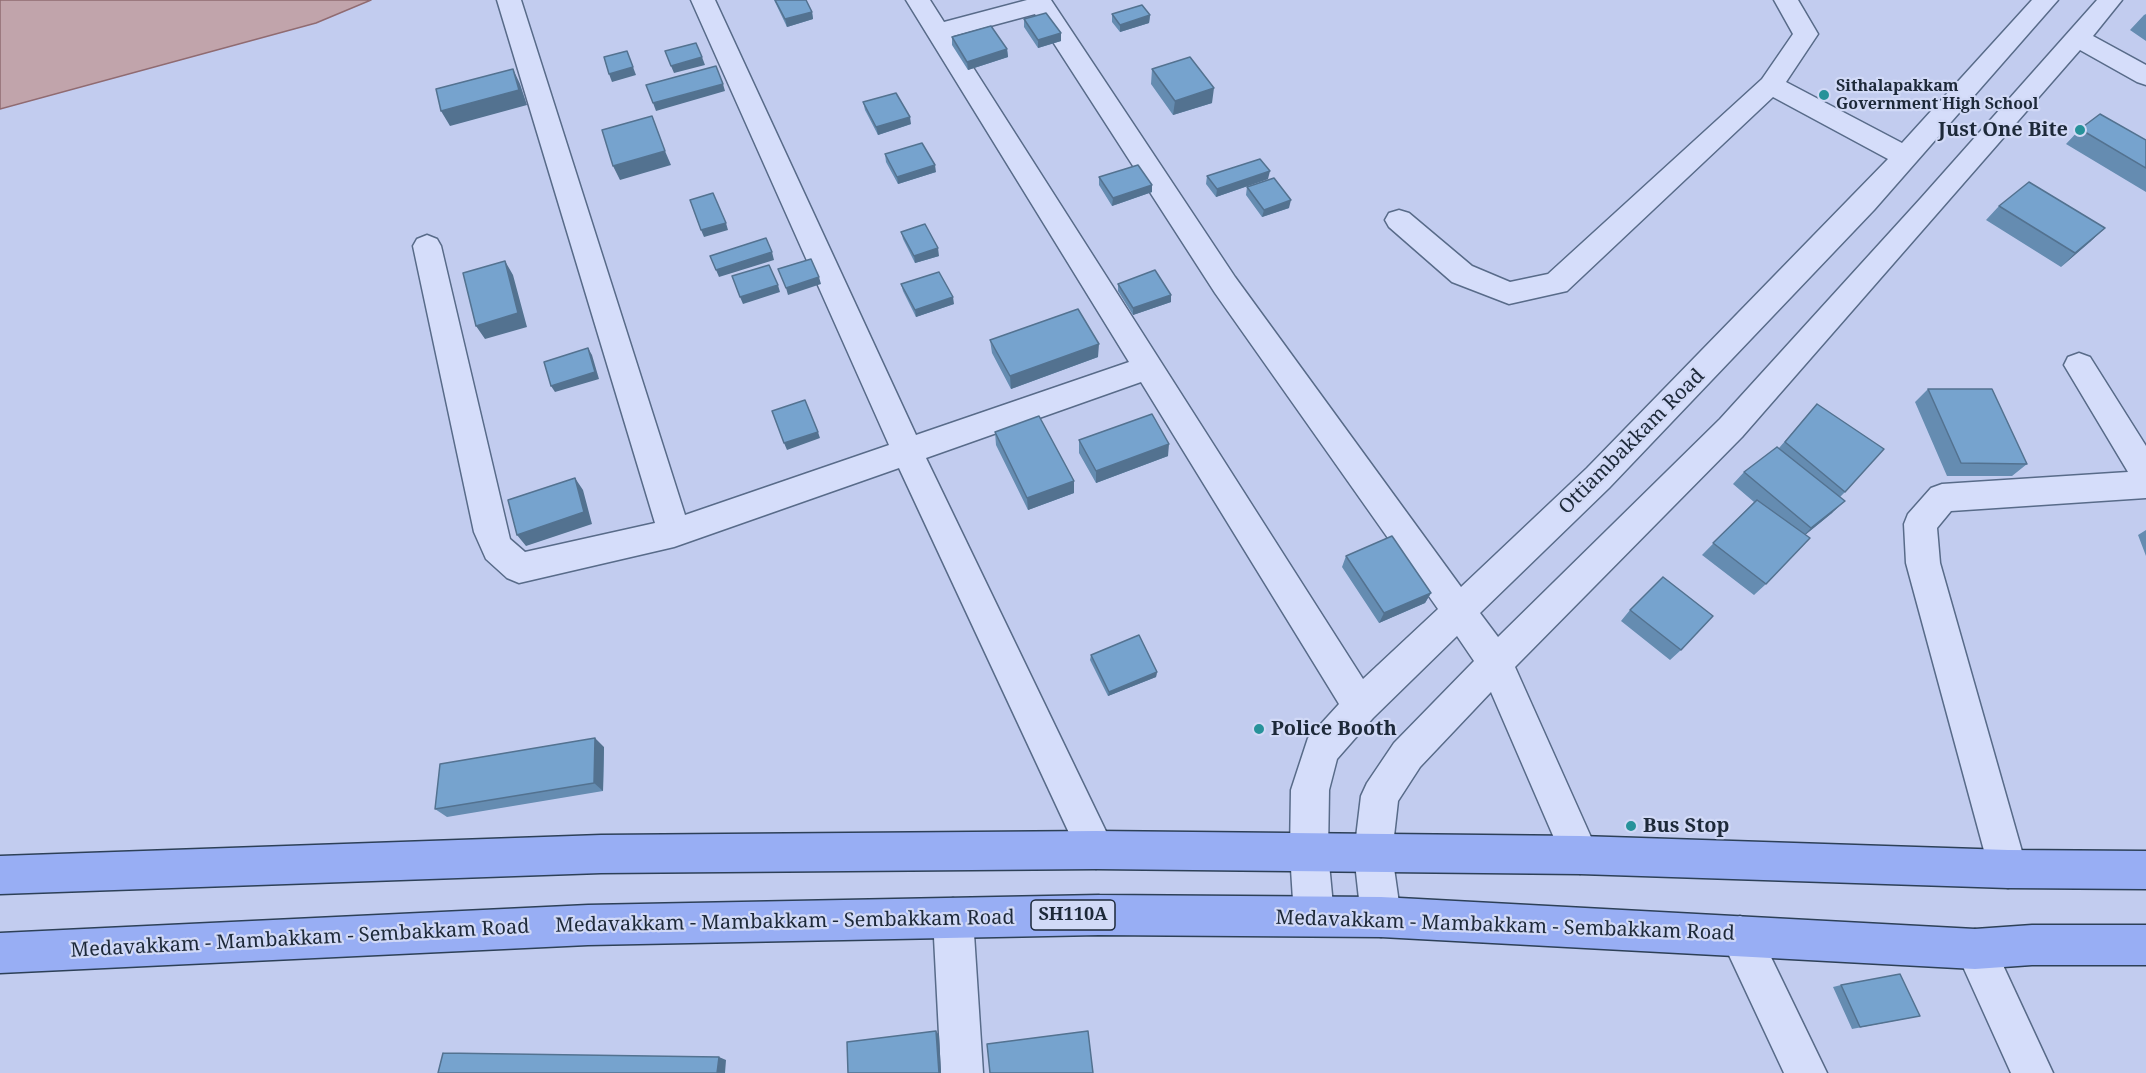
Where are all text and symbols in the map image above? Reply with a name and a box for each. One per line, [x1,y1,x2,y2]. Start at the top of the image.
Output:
place label: Sithalapakkam Government High School [1836,76,2038,114]
marker: Sithalapakkam Government High School [1817,88,1831,102]
place label: Just One Bite [1938,118,2068,142]
marker: Just One Bite [2073,123,2087,137]
street label: Ottiambakkam Road [1554,364,1710,520]
place label: Police Booth [1271,717,1397,741]
marker: Police Booth [1252,722,1266,736]
place label: Bus Stop [1643,814,1729,838]
marker: Bus Stop [1624,819,1638,833]
road number: SH110A [1031,900,1115,930]
street label: Medavakkam - Mambakkam - Sembakkam Road [555,906,1015,938]
street label: Medavakkam - Mambakkam - Sembakkam Road [1275,906,1735,946]
street label: Medavakkam - Mambakkam - Sembakkam Road [70,915,530,963]

